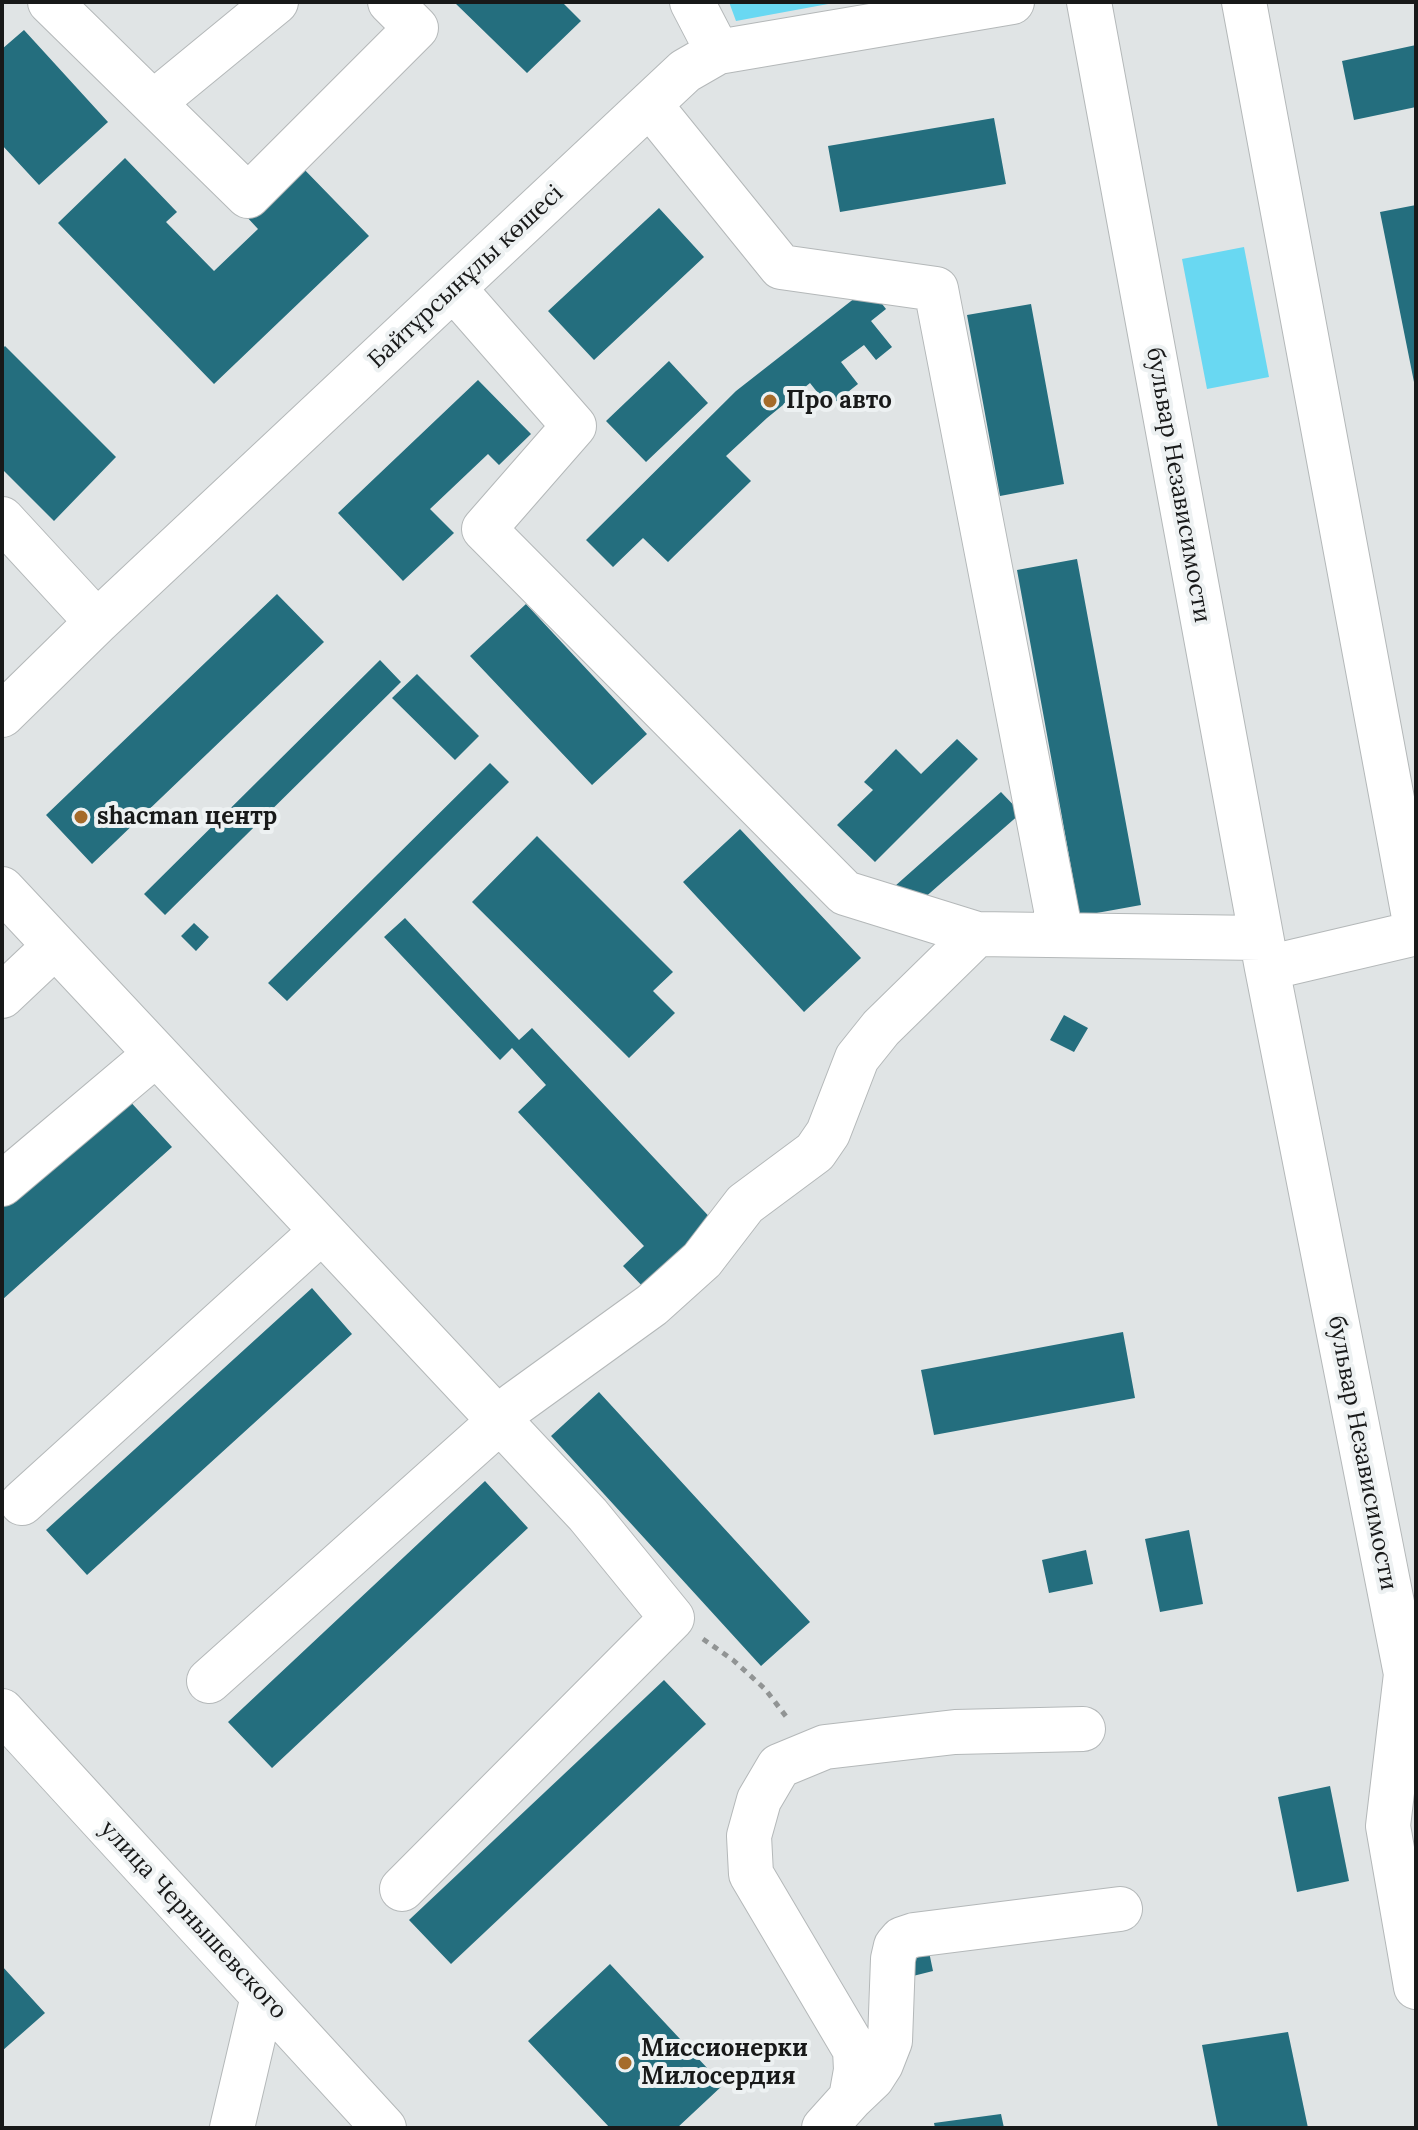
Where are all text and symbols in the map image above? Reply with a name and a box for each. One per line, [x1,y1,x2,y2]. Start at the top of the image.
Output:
street label: Байтұрсынұлы көшесі [363,179,569,375]
street label: бульвар Независимости [1140,345,1216,625]
place label: Про авто [786,387,892,415]
marker: Про авто [761,392,779,410]
place label: shacman центр [97,803,277,831]
marker: shacman центр [72,808,90,826]
street label: бульвар Независимости [1321,1313,1403,1593]
street label: улица Чернышевского [93,1815,293,2025]
place label: Миссионерки Милосердия [641,2035,808,2091]
marker: Миссионерки Милосердия [616,2054,634,2072]

